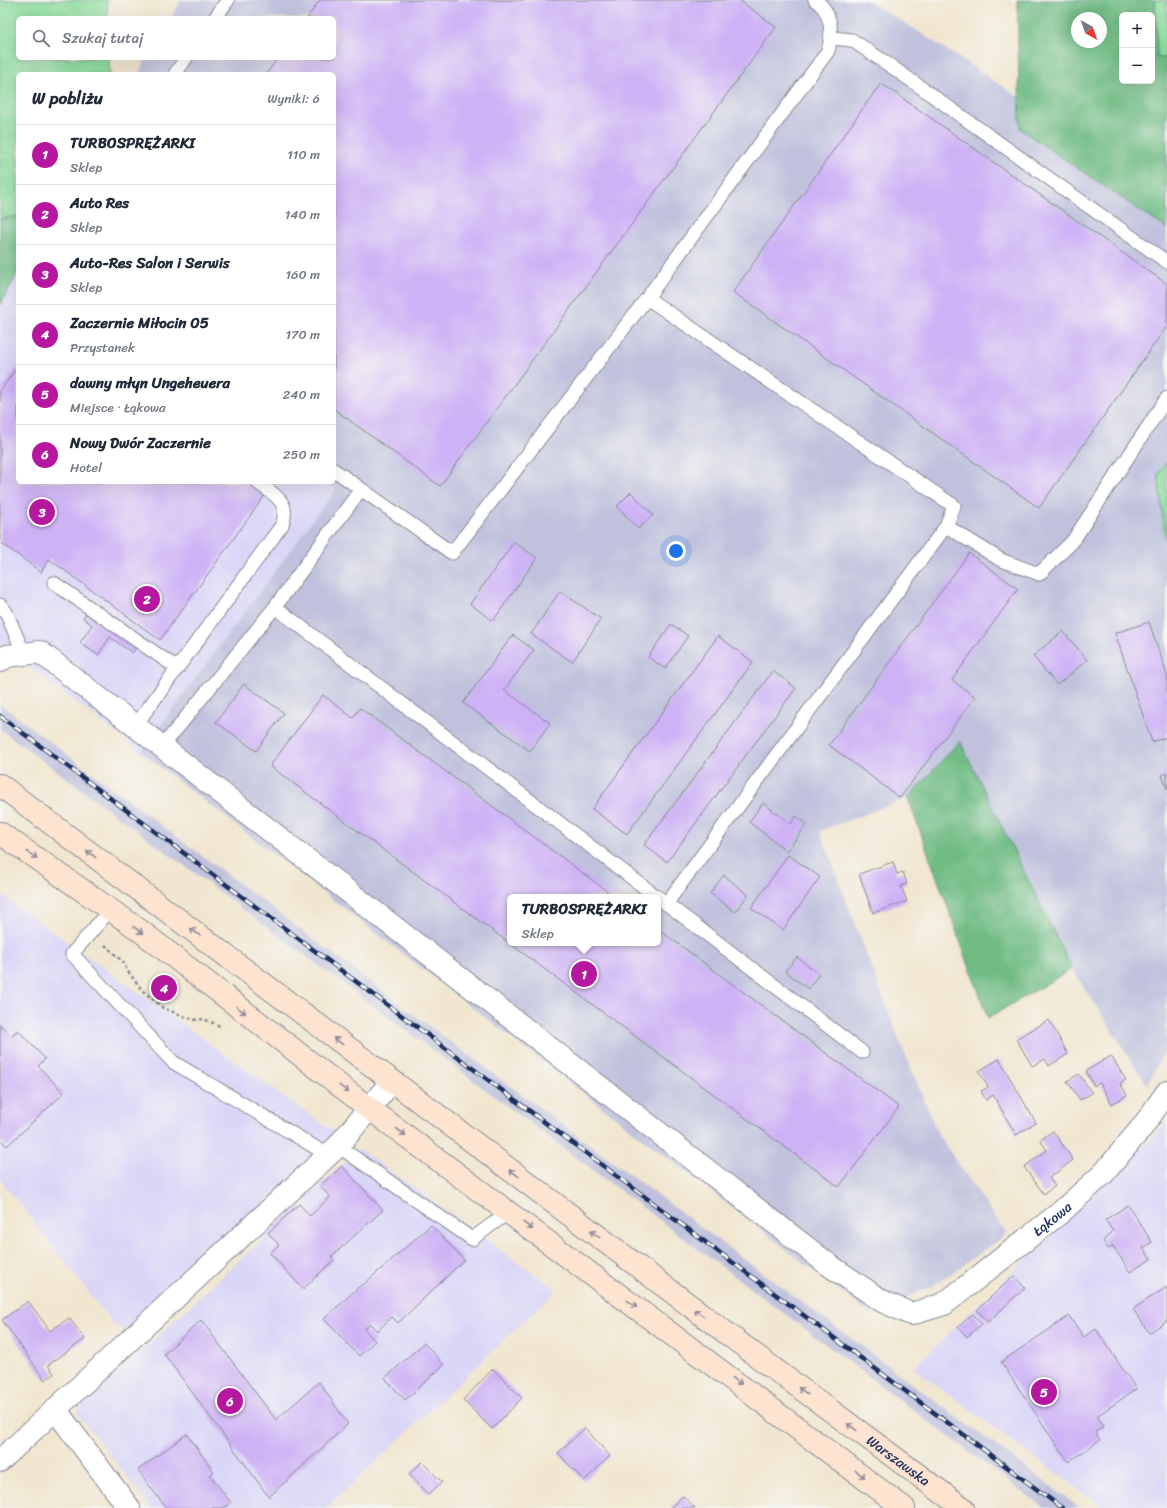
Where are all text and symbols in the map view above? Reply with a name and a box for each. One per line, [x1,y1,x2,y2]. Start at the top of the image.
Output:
north arrow [1071,12,1107,48]
map controls [1119,12,1155,84]
button: + [1119,12,1155,48]
search box [16,16,336,60]
text: Szukaj tutaj [62,25,143,51]
icon: search [30,27,52,49]
button: − [1119,48,1155,84]
text: W pobliżu [32,83,103,113]
text: Wyniki: 6 [267,87,320,110]
text: TURBOSPRĘŻARKI [70,130,195,156]
text: 1 [42,143,48,166]
text: 110 m [287,143,320,166]
text: Sklep [70,156,102,179]
text: Auto Res [70,190,129,216]
text: 2 [41,203,49,226]
text: 140 m [285,203,320,226]
text: Sklep [70,216,102,239]
text: Auto-Res Salon i Serwis [70,250,230,276]
text: 3 [41,263,49,286]
text: 160 m [285,263,320,286]
text: Sklep [70,276,102,299]
text: Zaczernie Miłocin 05 [70,310,209,336]
text: 4 [41,323,49,346]
text: 170 m [285,323,320,346]
text: Przystanek [70,336,135,359]
text: dawny młyn Ungeheuera [70,370,230,396]
text: 5 [41,383,49,406]
text: 240 m [283,383,320,406]
text: Miejsce · Łąkowa [70,396,166,419]
text: Nowy Dwór Zaczernie [70,430,211,456]
text: 6 [41,443,49,466]
text: 250 m [283,443,320,466]
text: Hotel [70,456,102,479]
pin: 3 [29,497,55,527]
your location [666,541,686,561]
pin: 2 [134,584,160,614]
one-way arrow [86,850,97,858]
one-way arrow [26,851,37,859]
popup [507,894,661,946]
text: TURBOSPRĘŻARKI [521,896,647,922]
text: Sklep [521,922,554,945]
one-way arrow [133,926,144,934]
one-way arrow [190,928,201,936]
pin: 1 [571,959,597,989]
pin: 4 [151,973,177,1003]
one-way arrow [236,1005,247,1014]
one-way arrow [333,1036,344,1045]
one-way arrow [339,1085,350,1093]
one-way arrow [396,1128,407,1136]
one-way arrow [508,1169,519,1177]
street label: Łąkowa [1027,1195,1078,1243]
one-way arrow [522,1222,533,1230]
one-way arrow [590,1230,601,1238]
one-way arrow [627,1300,638,1308]
one-way arrow [694,1308,705,1317]
one-way arrow [731,1377,742,1385]
pin: 5 [1031,1377,1057,1407]
pin: 6 [217,1386,243,1416]
one-way arrow [798,1386,809,1395]
one-way arrow [847,1423,858,1431]
street label: Warszawska [861,1428,936,1493]
one-way arrow [855,1470,866,1479]

